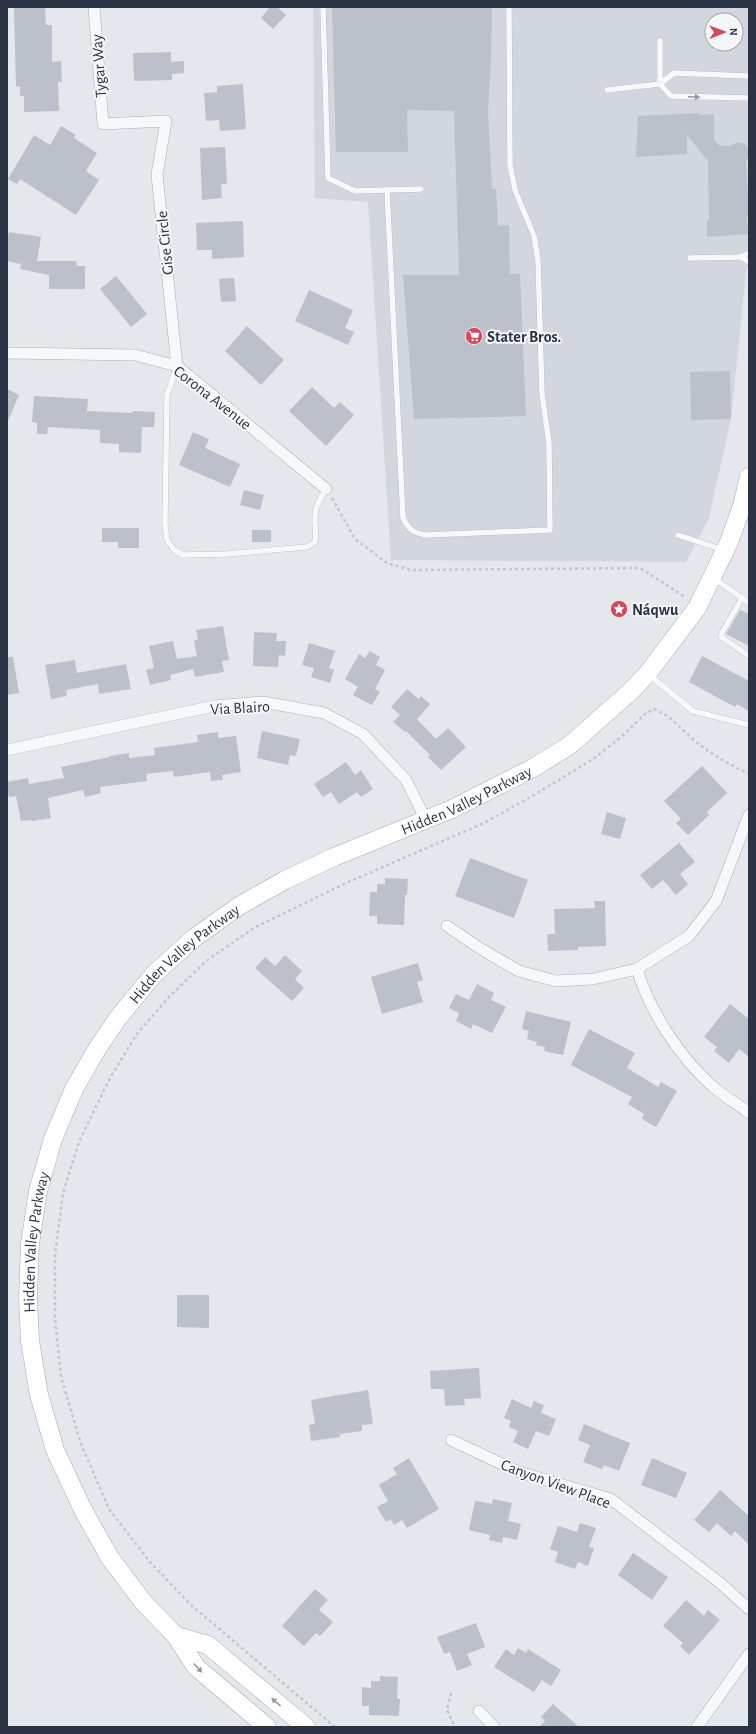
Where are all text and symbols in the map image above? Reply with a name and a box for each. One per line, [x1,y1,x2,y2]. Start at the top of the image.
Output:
north arrow [704,12,744,52]
text: N [728,28,739,36]
street label: Tygar Way [89,34,110,98]
one-way arrow [688,93,700,100]
street label: Gise Circle [154,210,176,276]
supermarket icon: Stater Bros. [464,326,484,346]
place label: Stater Bros. [487,329,561,345]
street label: Corona Avenue [171,363,254,433]
place icon: Náqwu [609,599,629,619]
place label: Náqwu [632,602,679,618]
street label: Via Blairo [210,698,270,718]
street label: Hidden Valley Parkway [399,763,535,838]
street label: Hidden Valley Parkway [126,901,243,1007]
street label: Hidden Valley Parkway [21,1170,53,1313]
street label: Canyon View Place [498,1457,613,1512]
one-way arrow [193,1663,203,1673]
one-way arrow [271,1697,282,1706]

